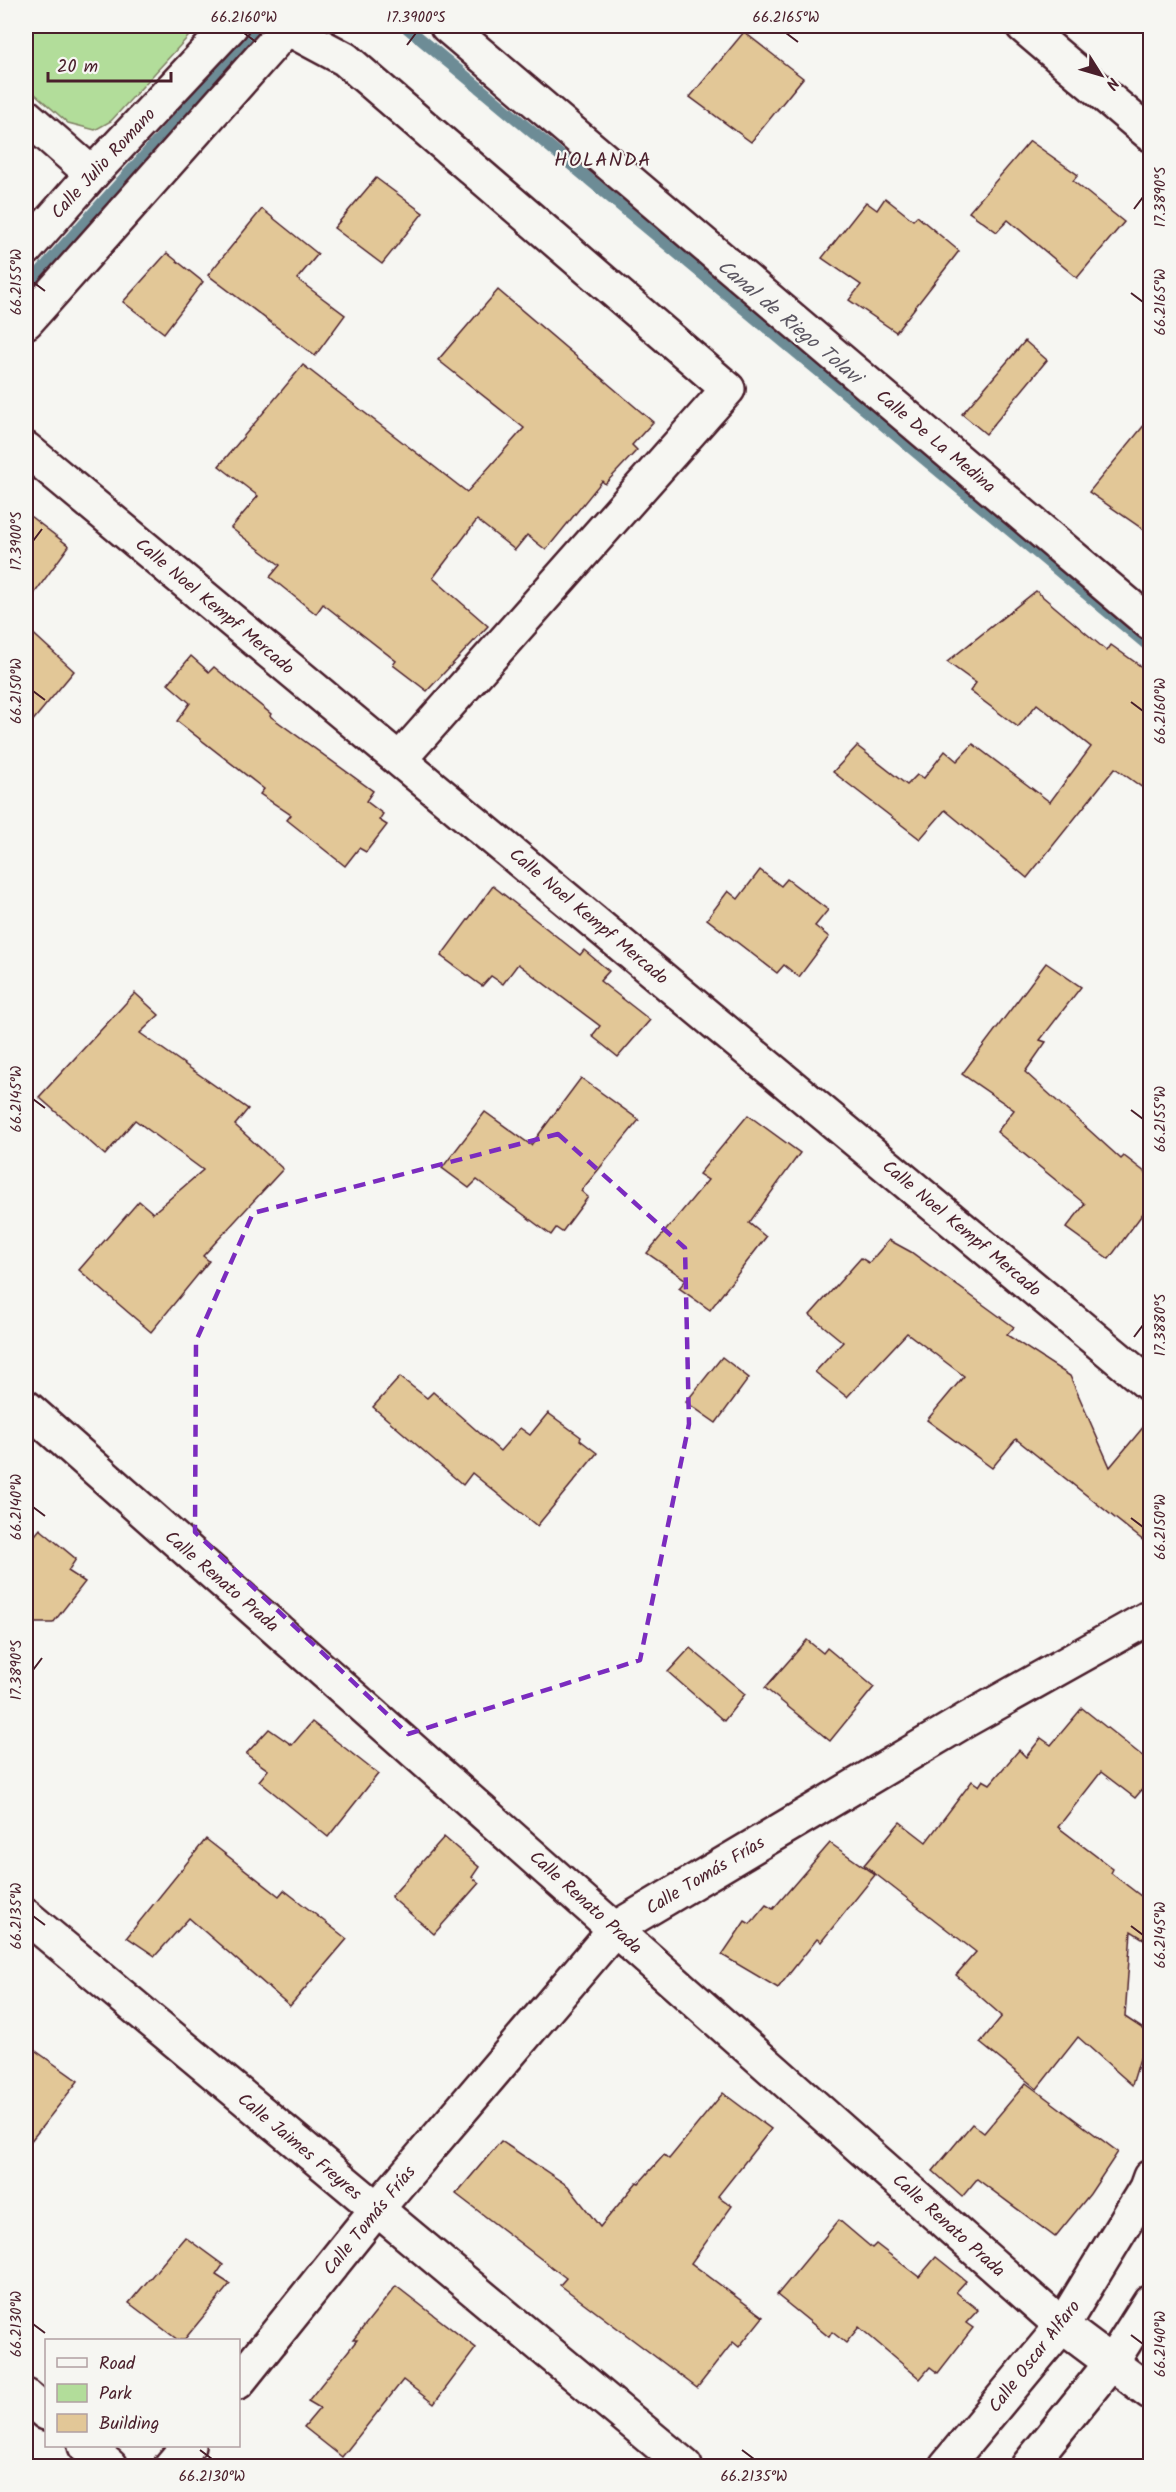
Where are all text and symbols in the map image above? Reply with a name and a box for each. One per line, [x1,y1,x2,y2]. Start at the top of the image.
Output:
text: 66.2160°W [211,6,277,30]
text: 17.3900°S [386,6,446,30]
text: 66.2165°W [753,6,820,30]
scale bar [48,45,171,83]
north arrow [1071,45,1131,105]
text: 20 m [57,53,98,82]
text: N [1099,72,1125,95]
street label: Calle Julio Romano [44,102,164,226]
district label: HOLANDA [554,145,652,177]
text: 17.3890°S [1149,167,1173,227]
text: 66.2155°W [5,248,29,315]
water label: Canal de Riego Tolavi [709,252,871,396]
text: 66.2165°W [1149,268,1173,335]
street label: Calle De La Medina [868,383,1002,501]
text: 17.3900°S [5,511,29,571]
street label: Calle Noel Kempf Mercado [128,531,300,683]
text: 66.2150°W [5,658,29,724]
text: 66.2160°W [1149,678,1173,744]
street label: Calle Noel Kempf Mercado [502,841,674,993]
text: 66.2145°W [5,1065,29,1132]
text: 66.2155°W [1149,1085,1173,1152]
street label: Calle Noel Kempf Mercado [875,1153,1047,1305]
text: 17.3880°S [1149,1294,1173,1356]
text: 66.2140°W [5,1474,29,1540]
text: 66.2150°W [1149,1494,1173,1560]
street label: Calle Renato Prada [157,1524,285,1640]
text: 17.3890°S [5,1640,29,1700]
street label: Calle Tomás Frías [641,1829,771,1923]
street label: Calle Renato Prada [522,1844,648,1962]
text: 66.2135°W [5,1882,29,1950]
text: 66.2145°W [1149,1901,1173,1968]
street label: Calle Jaimes Freyres [230,2086,368,2208]
street label: Calle Tomás Frías [317,2159,424,2282]
street label: Calle Renato Prada [885,2167,1011,2285]
text: 66.2130°W [5,2290,29,2357]
street label: Calle Oscar Alfaro [982,2294,1089,2420]
text: 66.2140°W [1149,2311,1173,2377]
legend [45,2339,240,2447]
text: Road [99,2350,136,2379]
text: Park [99,2380,132,2409]
text: Building [99,2410,159,2439]
text: 66.2130°W [179,2465,246,2489]
text: 66.2135°W [720,2465,788,2489]

